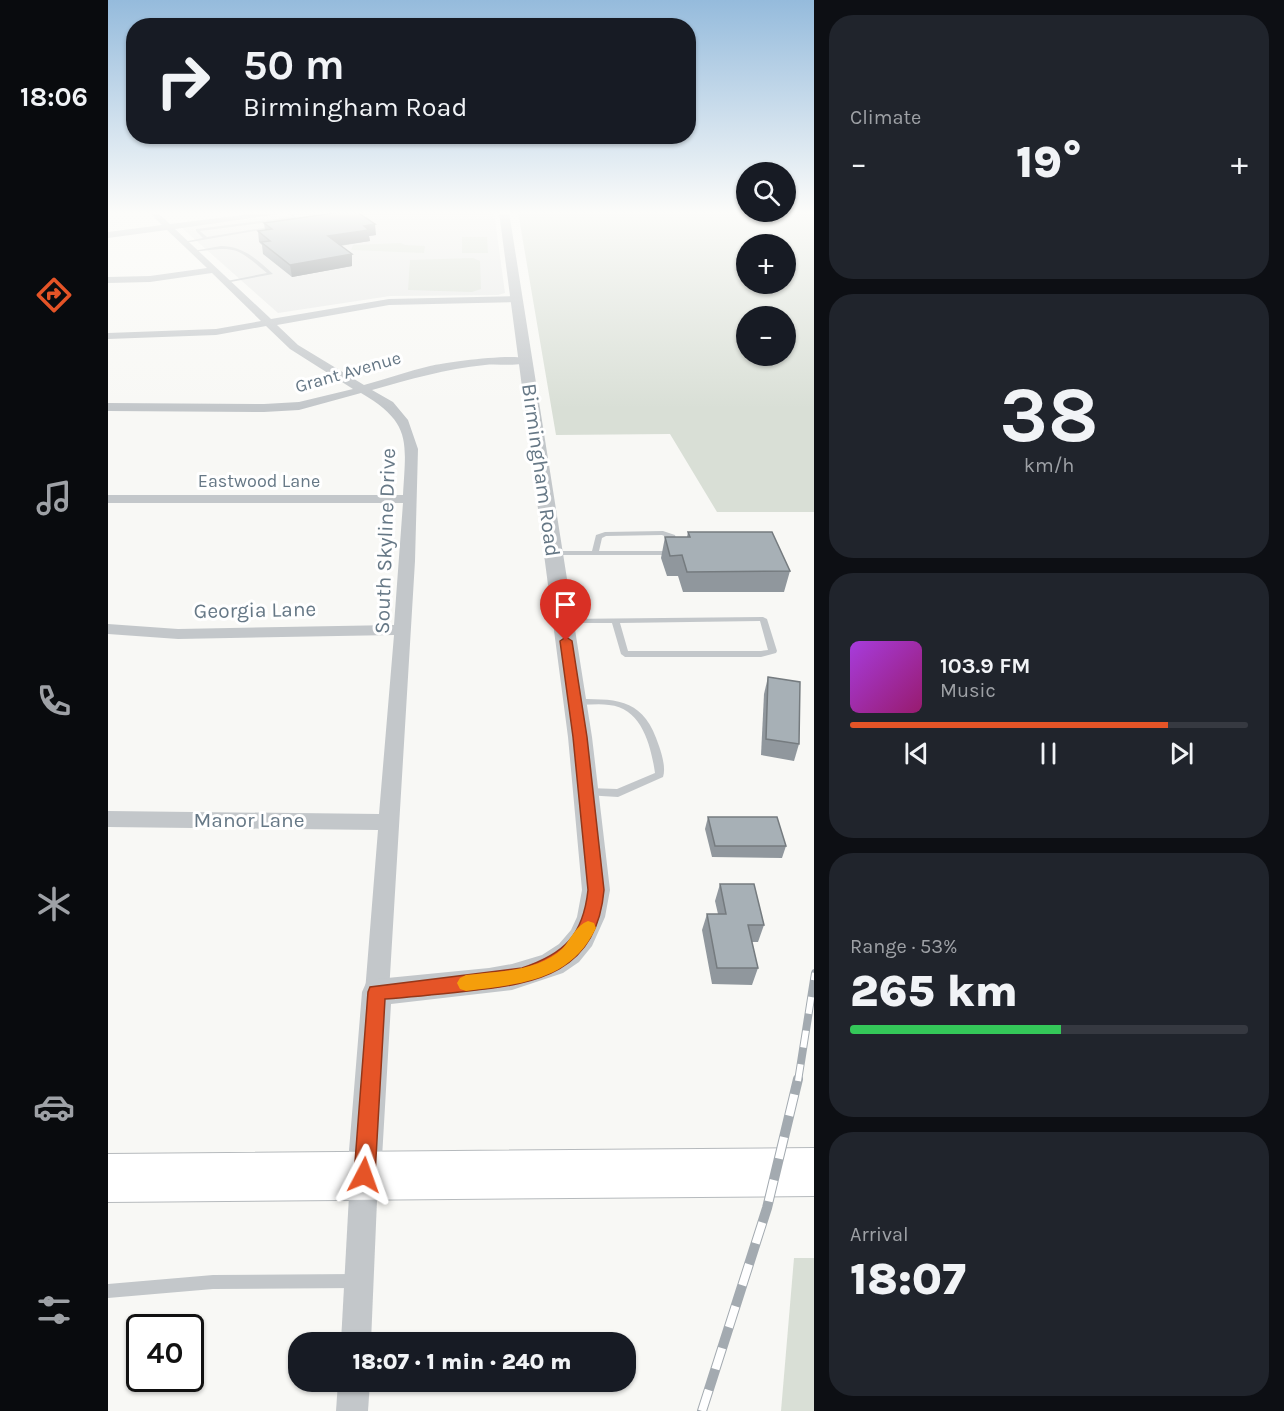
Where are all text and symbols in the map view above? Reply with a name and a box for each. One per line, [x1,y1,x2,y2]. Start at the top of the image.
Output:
text: 50 m [243,40,345,90]
icon: right [144,42,222,120]
text: 18:06 [20,81,88,113]
text: Birmingham Road [243,91,467,123]
text: Climate [850,106,921,129]
text: 19° [1016,136,1082,188]
text: − [850,144,867,182]
text: + [1231,144,1248,182]
map controls [736,162,796,366]
button: search [736,162,796,222]
button: + [736,234,796,294]
icon: directions [33,274,75,316]
button: − [736,306,796,366]
street label: Grant Avenue [293,346,403,398]
text: 38 [1000,369,1098,461]
street label: Birmingham Road [517,382,565,558]
street label: South Skyline Drive [370,448,400,634]
text: km/h [1024,454,1074,477]
street label: Eastwood Lane [198,470,320,492]
icon: music [33,477,75,519]
pin [540,579,591,641]
icon: arrive [549,588,582,621]
street label: Georgia Lane [194,597,316,623]
text: 103.9 FM [940,653,1030,679]
text: Music [940,679,996,702]
icon: phone [33,680,75,722]
icon: previous [900,737,933,770]
icon: pause [1032,737,1065,770]
icon: next [1165,737,1198,770]
street label: Manor Lane [194,808,304,832]
icon: climate [33,883,75,925]
text: Range · 53% [850,935,958,958]
text: 265 km [850,965,1018,1017]
icon: car [33,1086,75,1128]
position arrow [332,1143,396,1207]
text: Arrival [850,1223,909,1246]
text: 18:07 [850,1253,966,1305]
icon: filters [33,1289,75,1331]
speed limit sign: 40 [126,1314,204,1392]
text: 18:07 · 1 min · 240 m [353,1349,571,1375]

